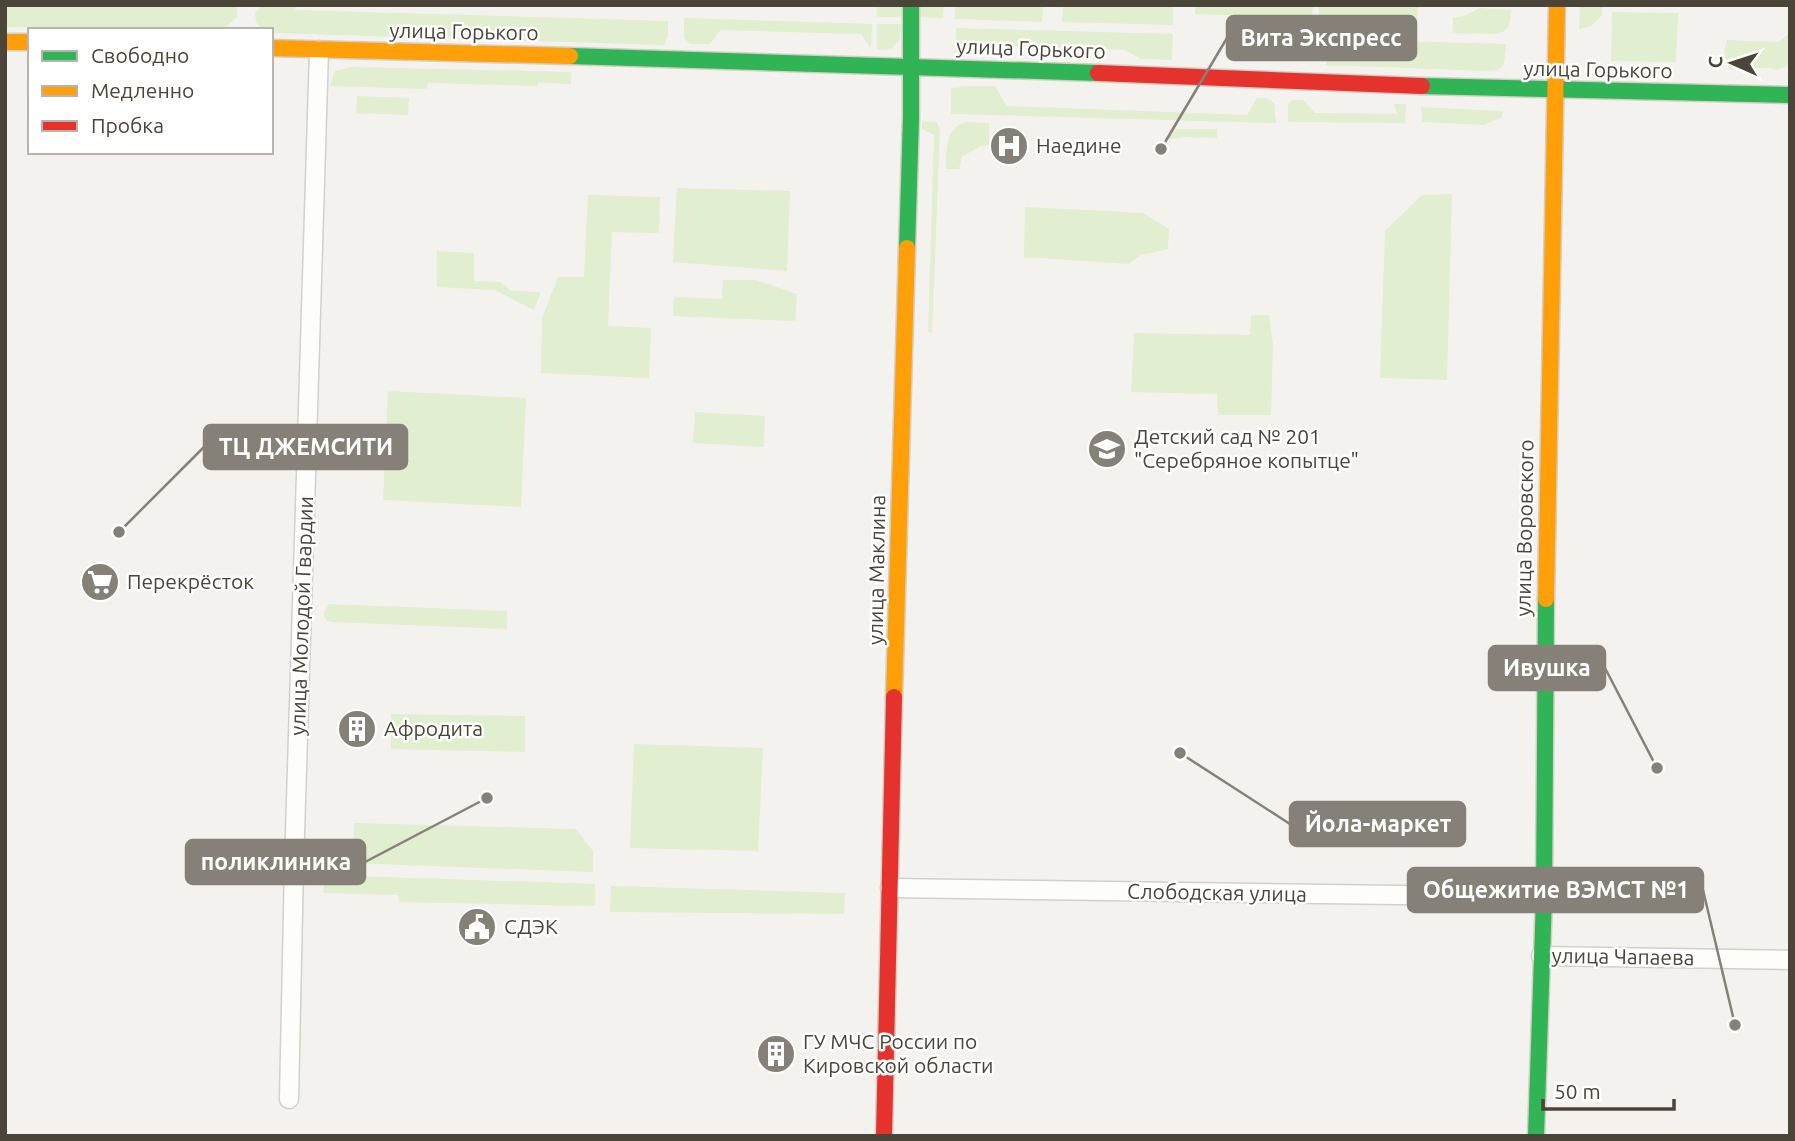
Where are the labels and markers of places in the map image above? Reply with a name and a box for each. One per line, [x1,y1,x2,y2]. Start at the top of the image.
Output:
callout: Вита Экспресс [1227,16,1416,60]
hospital icon: Наедине [988,125,1030,167]
place label: Наедине [1036,133,1122,157]
place label: Детский сад № 201 "Серебряное копытце" [1134,424,1359,472]
callout: ТЦ ДЖЕМСИТИ [204,425,407,469]
school or university icon: Детский сад № 201 "Серебряное копытце" [1086,428,1128,470]
supermarket icon: Перекрёсток [79,561,121,603]
place label: Перекрёсток [127,569,254,593]
callout: Ивушка [1489,646,1605,690]
building icon: Афродита [336,708,378,750]
place label: Афродита [384,716,483,740]
callout: Йола-маркет [1290,802,1465,846]
callout: поликлиника [186,840,365,884]
callout: Общежитие ВЭМСТ №1 [1408,868,1703,912]
public building icon: СДЭК [456,906,498,948]
place label: СДЭК [504,914,558,938]
place label: ГУ МЧС России по Кировской области [803,1029,994,1077]
building icon: ГУ МЧС России по Кировской области [755,1033,797,1075]

